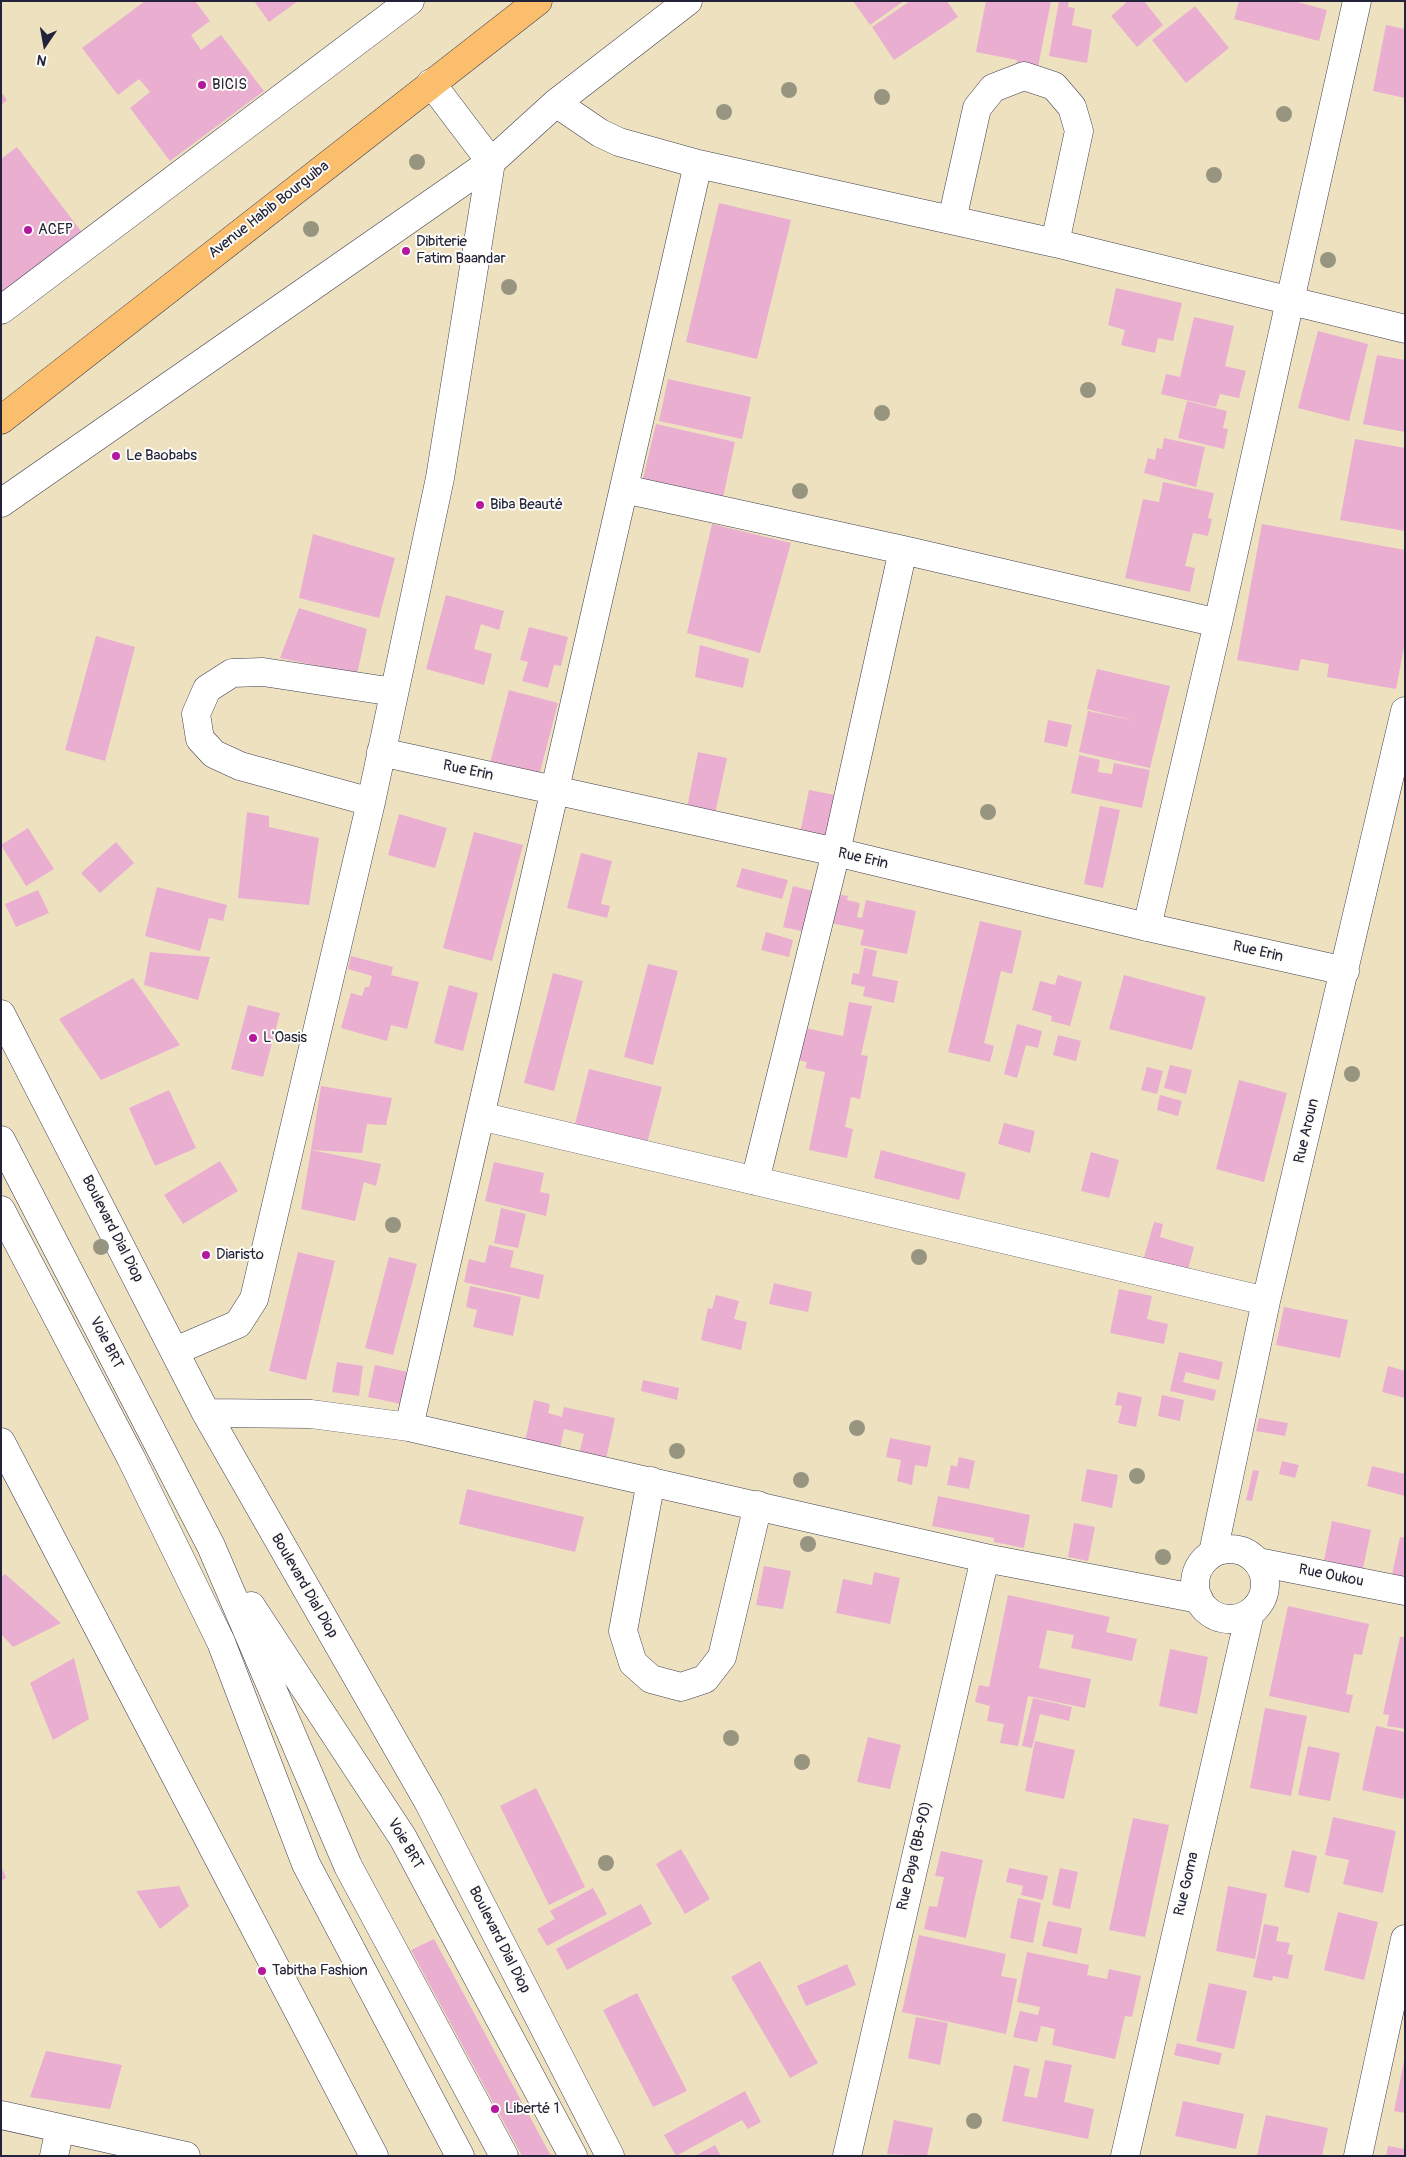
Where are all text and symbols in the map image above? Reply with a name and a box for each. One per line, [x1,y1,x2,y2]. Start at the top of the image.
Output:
north arrow [20,20,70,70]
text: N [35,51,48,69]
place label: BICIS [212,76,247,94]
marker: BICIS [196,79,208,91]
street label: Avenue Habib Bourguiba [205,157,333,263]
place label: ACEP [38,221,73,239]
marker: ACEP [22,224,34,236]
place label: Dibiterie Fatim Baandar [416,233,506,268]
marker: Dibiterie Fatim Baandar [400,245,412,257]
place label: Le Baobabs [126,447,197,465]
marker: Le Baobabs [110,450,122,462]
place label: Biba Beauté [490,496,563,514]
marker: Biba Beauté [474,499,486,511]
street label: Rue Erin [441,757,495,785]
street label: Rue Erin [836,844,890,874]
street label: Rue Erin [1231,937,1285,967]
place label: L'Oasis [263,1029,307,1047]
marker: L'Oasis [247,1032,259,1044]
street label: Rue Aroun [1291,1097,1323,1165]
street label: Boulevard Dial Diop [77,1172,147,1286]
place label: Diaristo [216,1246,264,1264]
marker: Diaristo [200,1249,212,1261]
street label: Voie BRT [85,1314,127,1372]
street label: Boulevard Dial Diop [267,1531,341,1641]
street label: Rue Oukou [1297,1561,1365,1591]
street label: Rue Daya (BB-90) [894,1800,936,1912]
street label: Voie BRT [383,1815,427,1873]
street label: Rue Goma [1171,1850,1203,1918]
street label: Boulevard Dial Diop [464,1883,534,1997]
place label: Tabitha Fashion [272,1962,368,1980]
marker: Tabitha Fashion [256,1965,268,1977]
place label: Liberté 1 [505,2100,559,2118]
marker: Liberté 1 [489,2103,501,2115]

